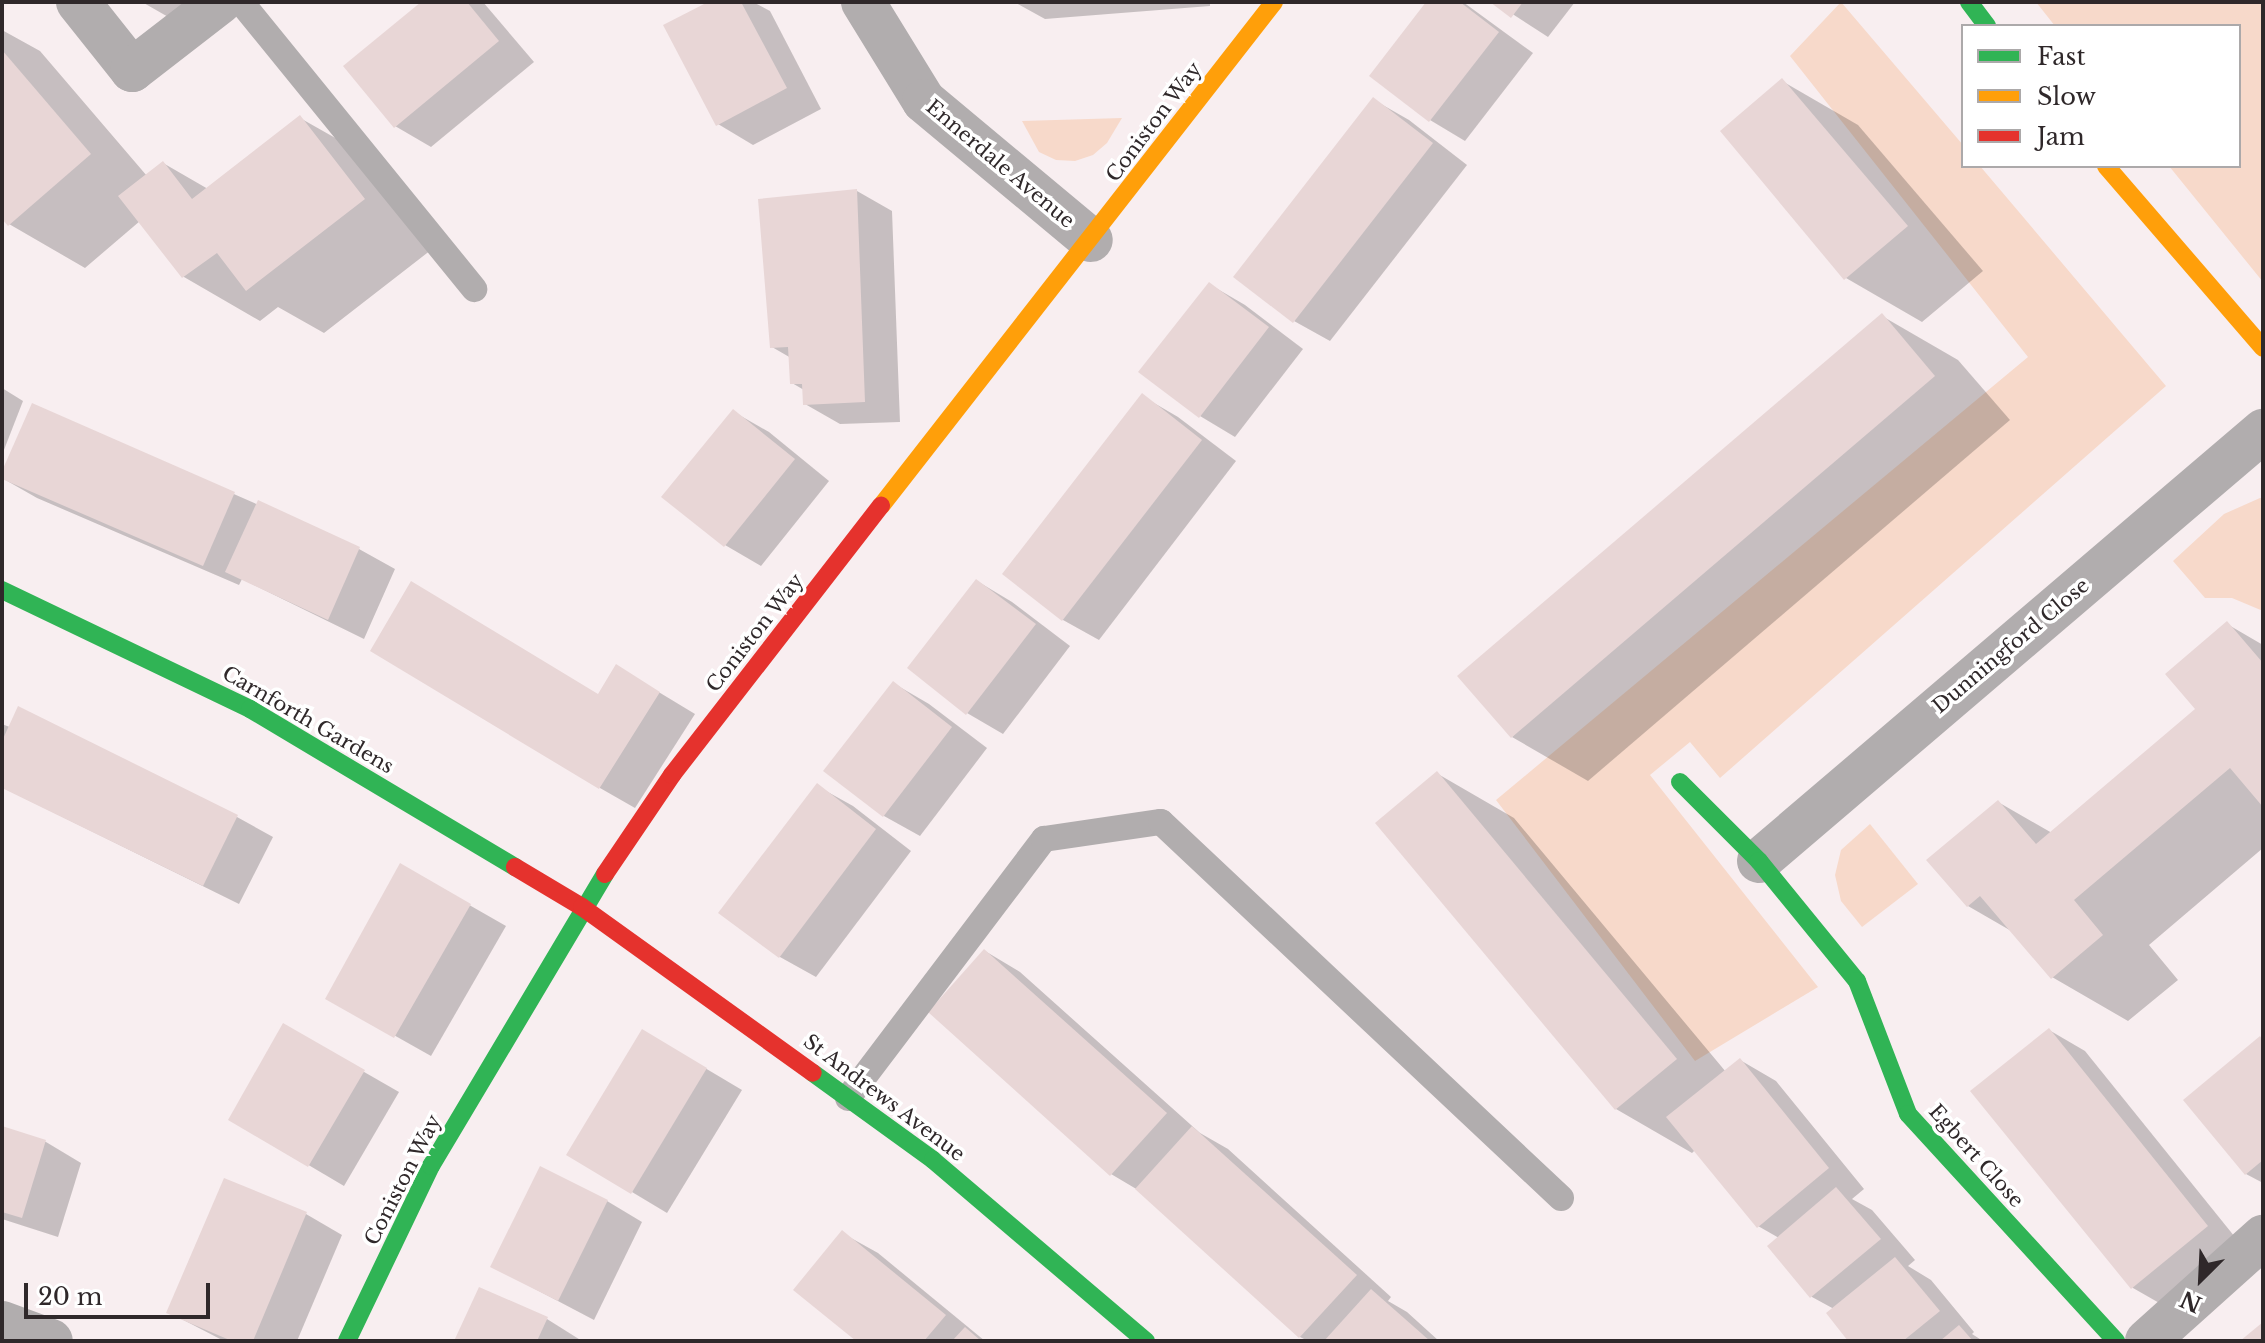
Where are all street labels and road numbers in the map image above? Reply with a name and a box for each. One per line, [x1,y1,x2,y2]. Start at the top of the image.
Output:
street label: Coniston Way [1101,57,1207,187]
street label: Ennerdale Avenue [921,95,1079,233]
street label: Coniston Way [701,569,809,697]
street label: Dunningford Close [1928,573,2094,719]
street label: Carnforth Gardens [218,661,398,779]
street label: St Andrews Avenue [798,1029,970,1167]
street label: Egbert Close [1924,1100,2028,1212]
street label: Coniston Way [360,1110,446,1250]

